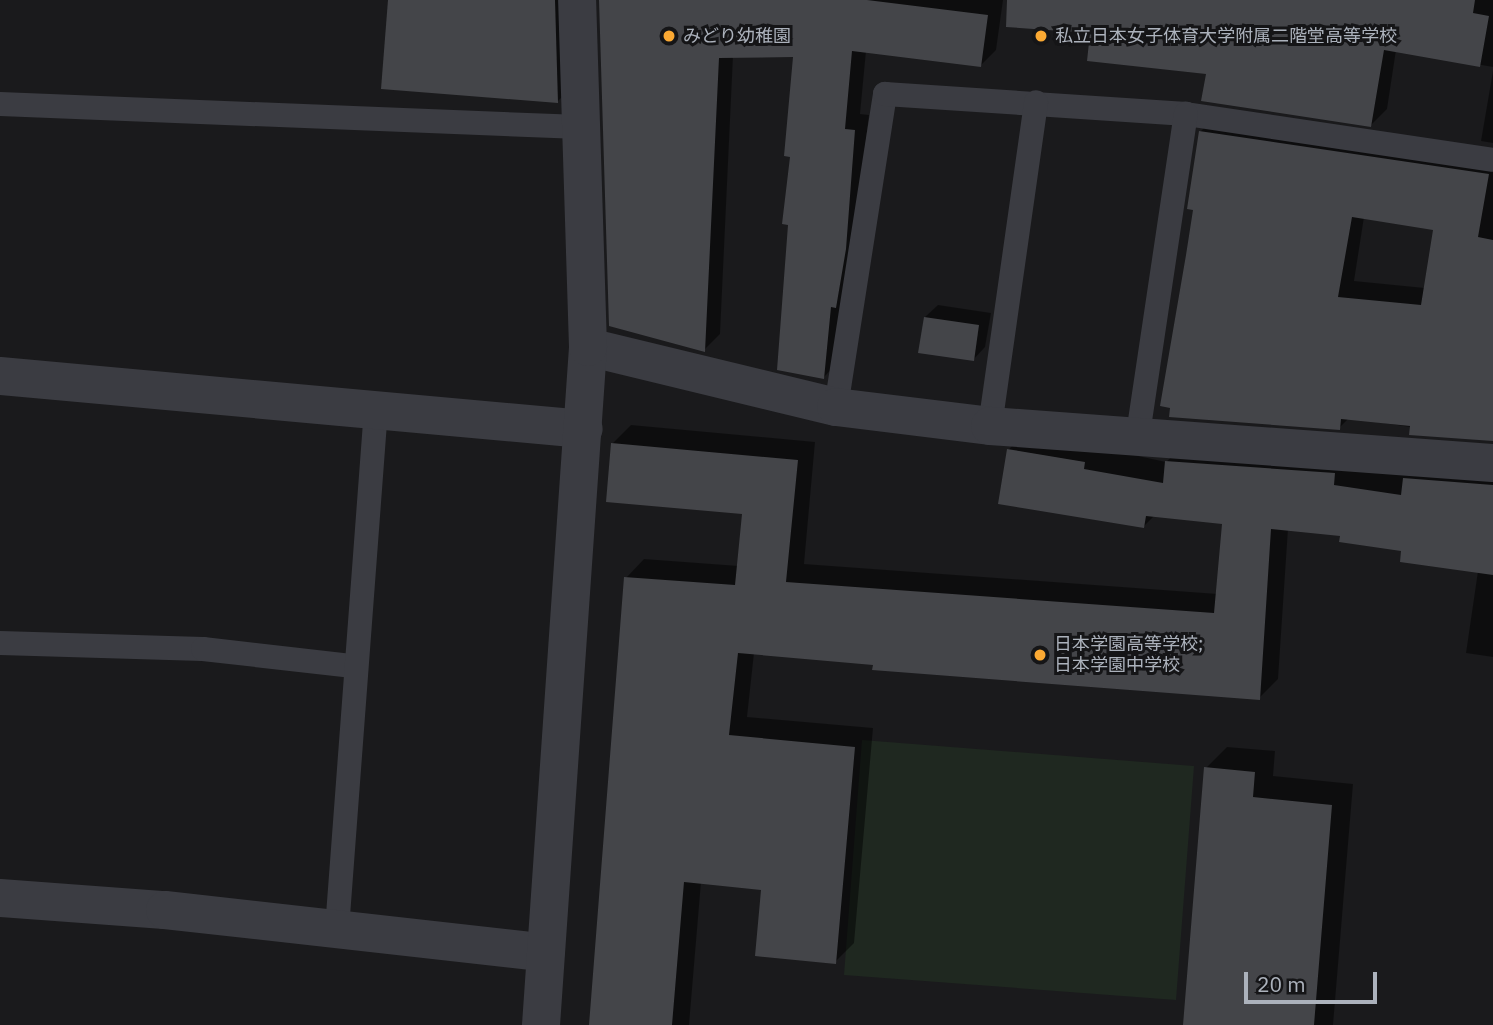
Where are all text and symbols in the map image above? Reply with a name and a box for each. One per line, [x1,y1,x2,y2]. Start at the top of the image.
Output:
place label: みどり幼稚園 [683,25,791,47]
place label: 私立日本女子体育大学附属二階堂高等学校 [1055,25,1397,47]
marker: みどり幼稚園 [661,28,677,44]
marker: 私立日本女子体育大学附属二階堂高等学校 [1033,28,1049,44]
place label: 日本学園高等学校; 日本学園中学校 [1054,634,1203,676]
marker: 日本学園高等学校; 日本学園中学校 [1032,647,1048,663]
scale bar [1248,958,1381,1002]
text: 20 m [1257,970,1306,998]

